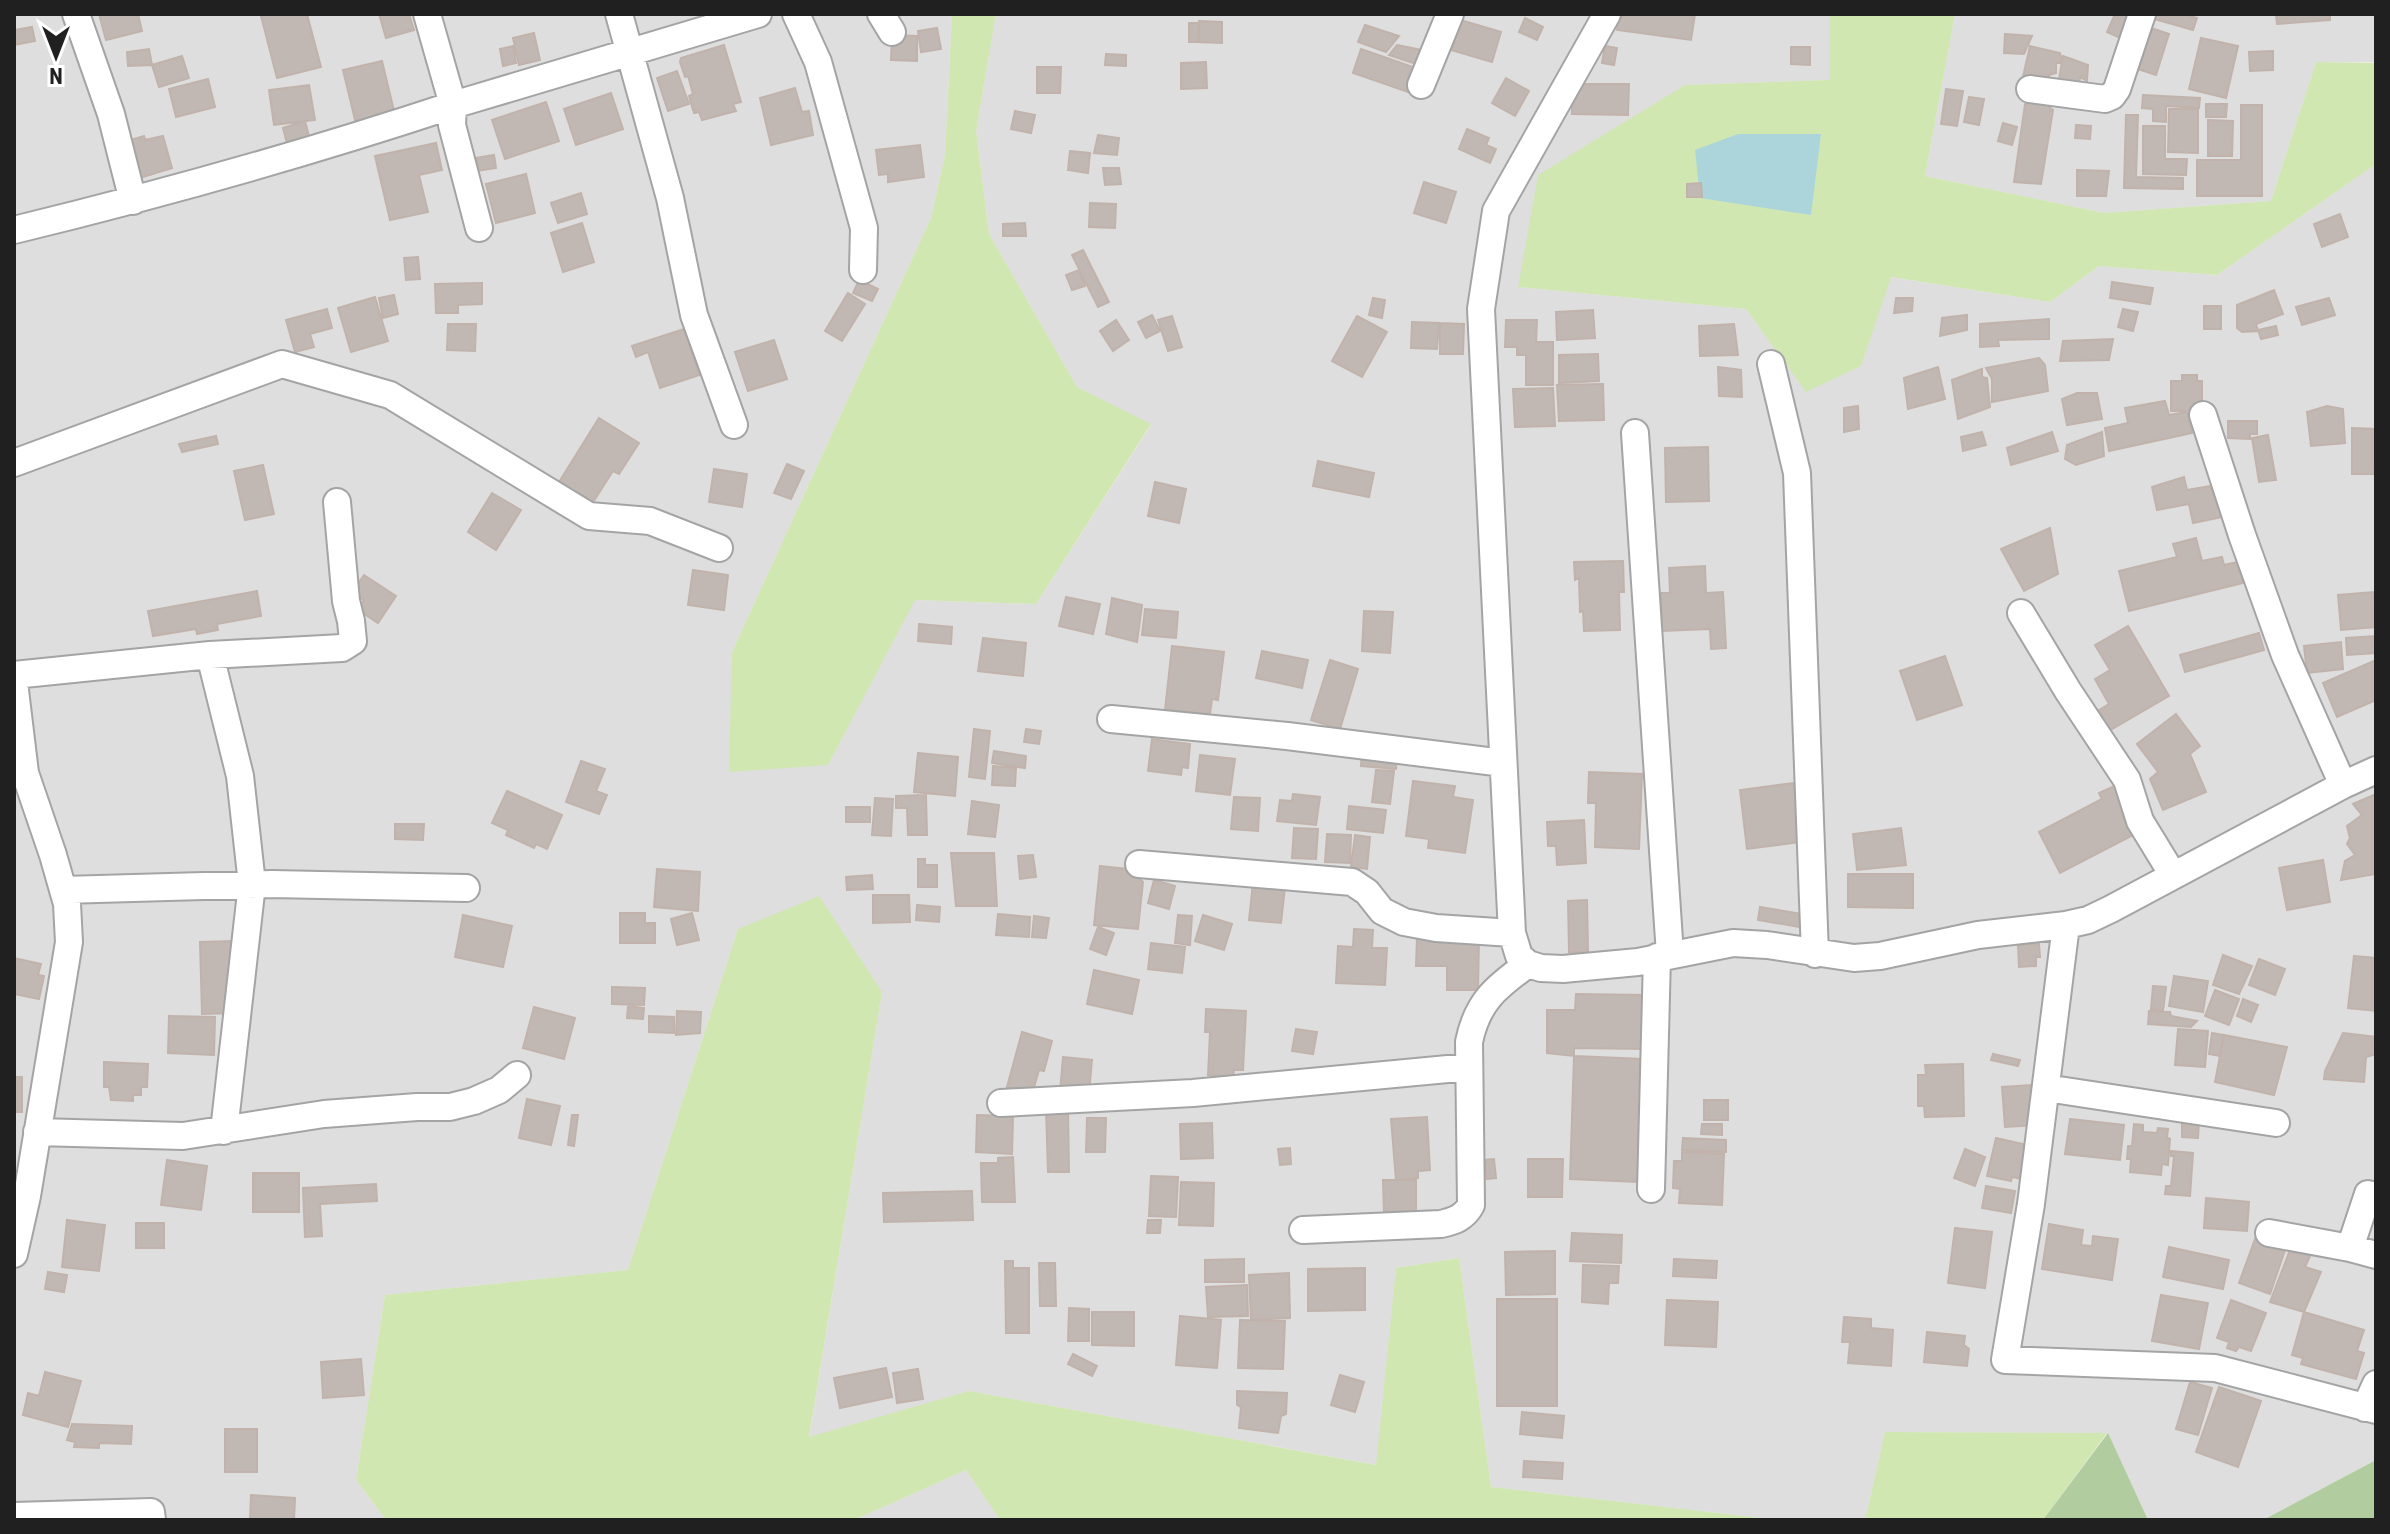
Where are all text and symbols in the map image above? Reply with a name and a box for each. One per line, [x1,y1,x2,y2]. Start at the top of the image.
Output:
north arrow [16,16,96,96]
text: N [49,63,63,88]

